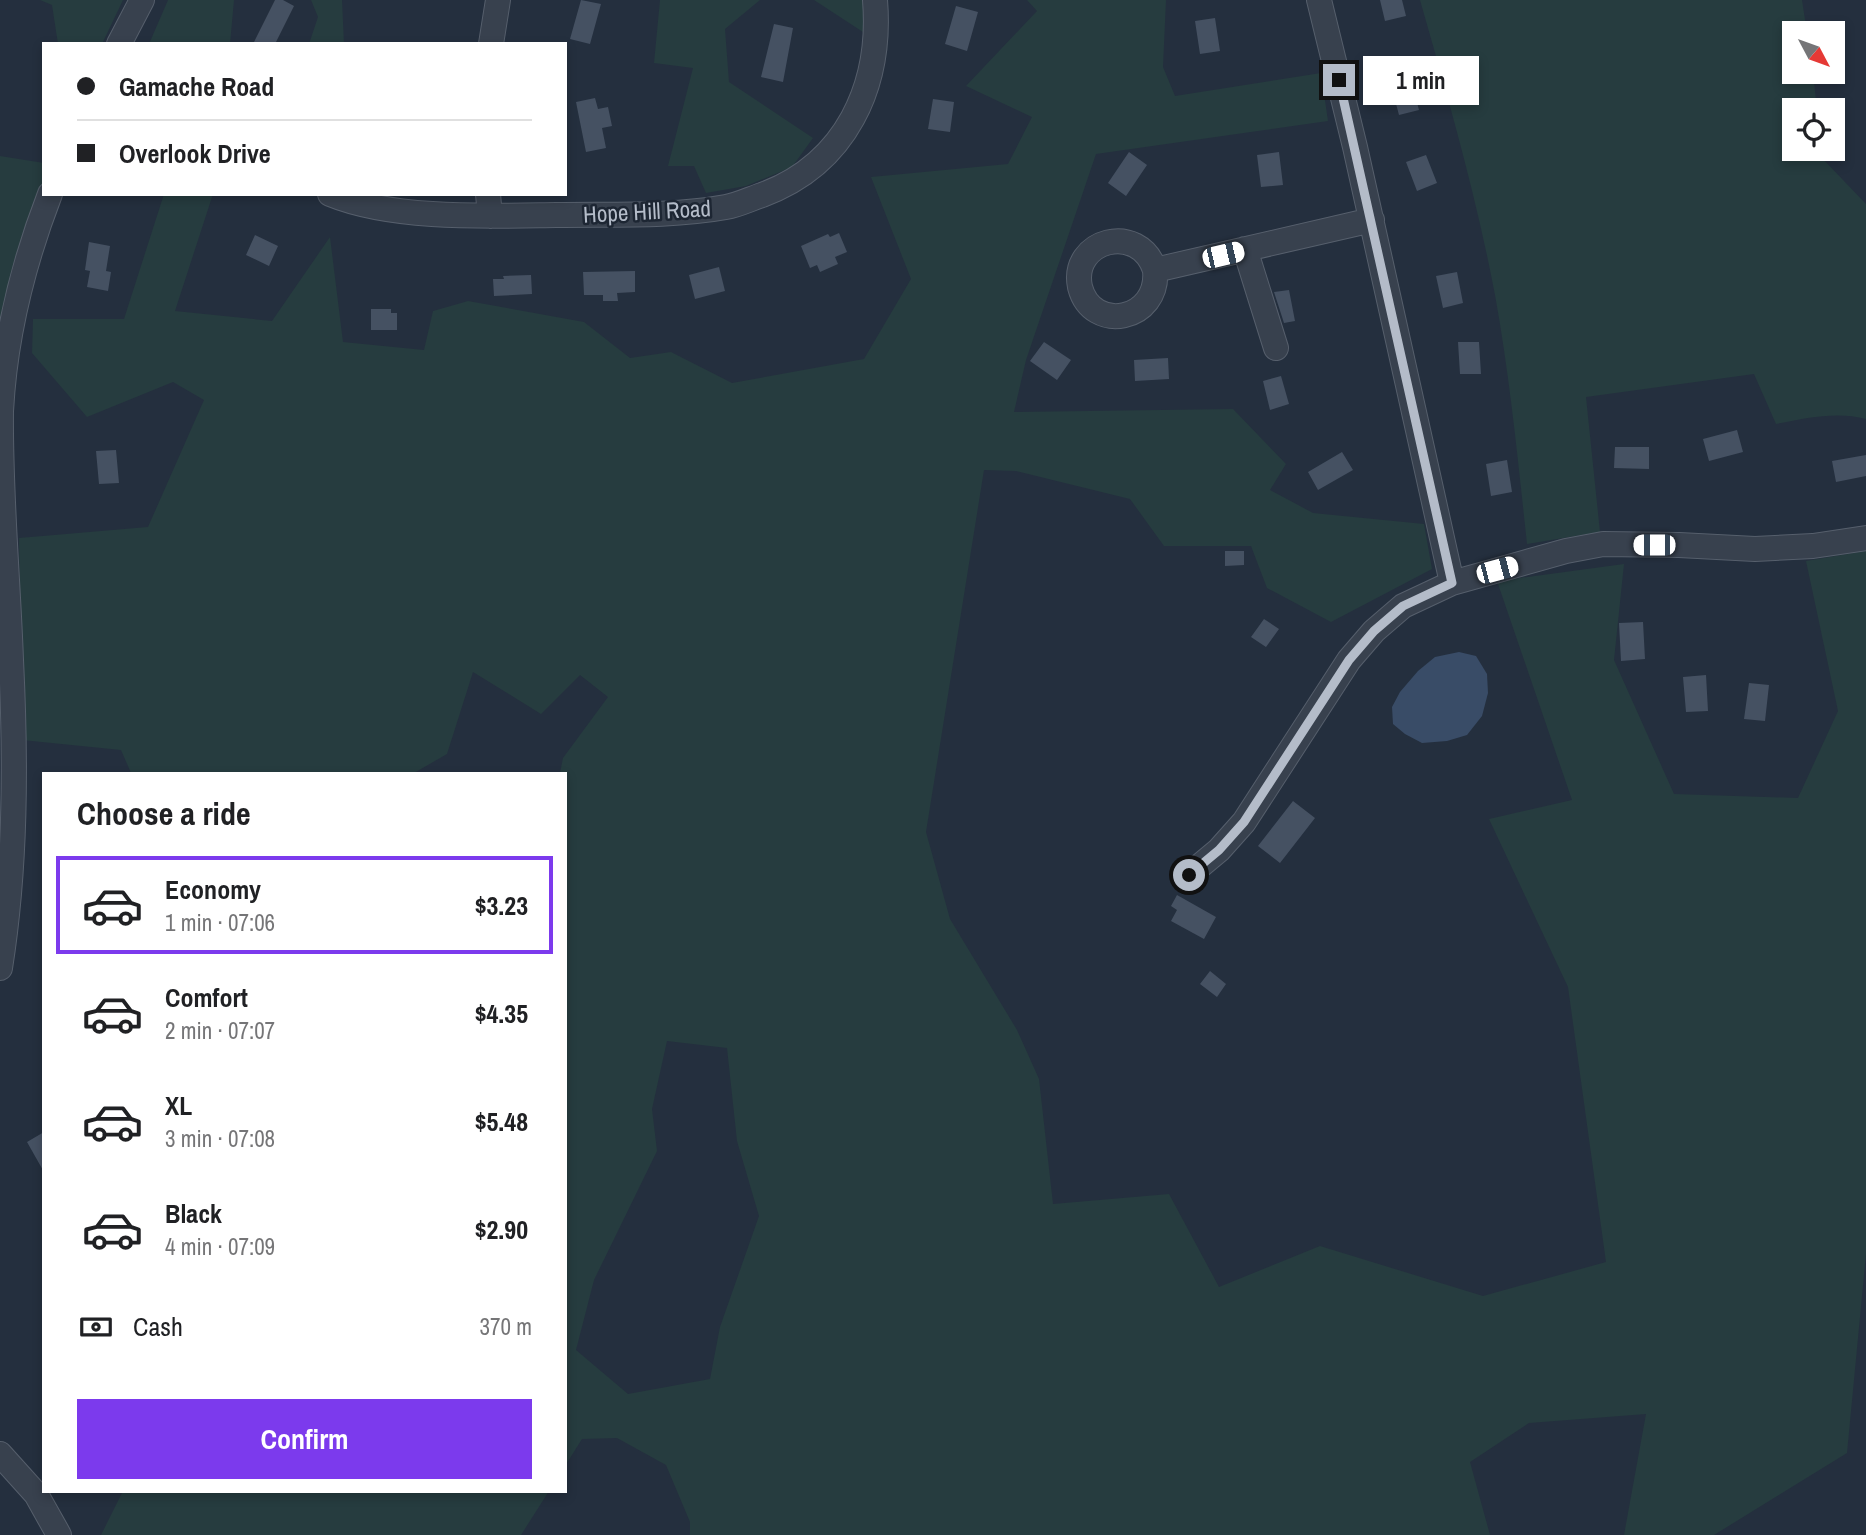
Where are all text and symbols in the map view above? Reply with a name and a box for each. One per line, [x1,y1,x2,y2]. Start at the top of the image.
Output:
north arrow [1782,21,1844,84]
map controls [1782,21,1845,161]
callout: 1 min [1364,56,1479,104]
route end [1323,64,1355,96]
text: 1 min [1396,65,1446,96]
text: Gamache Road [119,69,274,104]
button: locate [1782,98,1845,161]
text: Overlook Drive [119,136,271,171]
street label: Hope Hill Road [582,192,712,230]
car [1201,240,1246,270]
car [1634,535,1676,556]
car [1474,554,1521,586]
text: Choose a ride [77,792,251,835]
route start [1173,859,1205,891]
text: Economy [165,872,261,907]
icon: car [81,874,144,937]
text: $3.23 [475,888,528,923]
text: 1 min · 07:06 [165,907,275,938]
text: Comfort [165,980,248,1015]
icon: car [81,982,144,1045]
text: $4.35 [475,996,528,1031]
text: 2 min · 07:07 [165,1015,275,1046]
text: XL [165,1088,192,1123]
icon: car [81,1090,144,1153]
text: $5.48 [475,1104,528,1139]
text: 3 min · 07:08 [165,1123,275,1154]
text: Black [165,1196,222,1231]
icon: car [81,1198,144,1261]
text: $2.90 [475,1212,528,1247]
text: 4 min · 07:09 [165,1231,275,1262]
icon: cash [77,1308,115,1346]
text: Cash [133,1309,183,1344]
text: 370 m [480,1311,532,1342]
button: Confirm [77,1399,532,1479]

